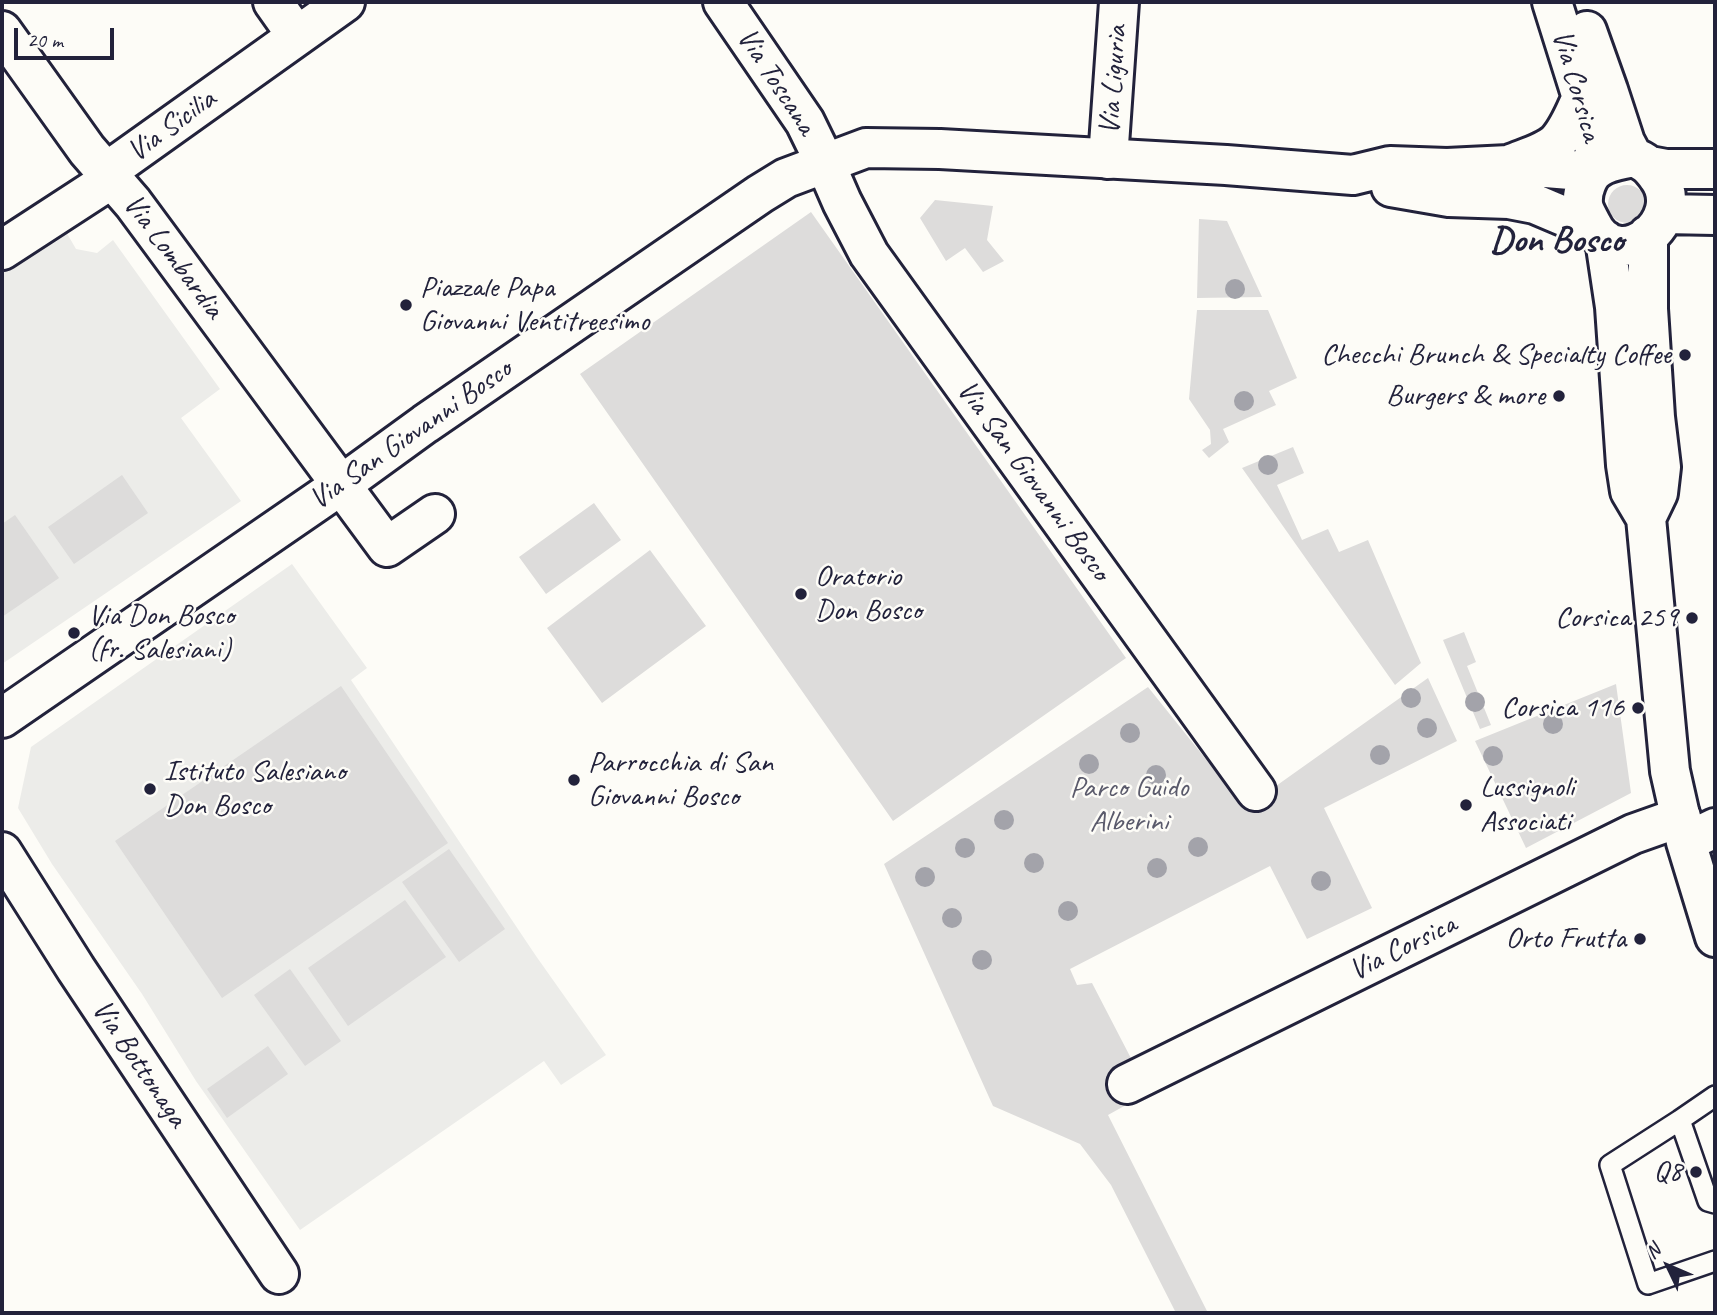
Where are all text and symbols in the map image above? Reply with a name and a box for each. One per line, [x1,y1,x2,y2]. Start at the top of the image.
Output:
scale bar [18,14,117,58]
street label: Via Toscana [728,22,824,142]
street label: Via Liguria [1092,24,1136,136]
street label: Via Corsica [1543,26,1609,146]
text: 20 m [27,27,63,53]
street label: Via Sicilia [121,82,223,170]
street label: Via Lombardia [115,188,231,326]
district label: Don Bosco [1490,219,1624,263]
place label: Piazzale Papa Giovanni Ventitreesimo [420,270,649,340]
marker: Piazzale Papa Giovanni Ventitreesimo [398,297,414,313]
place label: Checchi Brunch & Specialty Coffee [1321,337,1671,373]
marker: Checchi Brunch & Specialty Coffee [1677,347,1693,363]
street label: Via San Giovanni Bosco [303,352,519,518]
street label: Via San Giovanni Bosco [948,374,1118,588]
place label: Burgers & more [1386,378,1545,414]
marker: Burgers & more [1551,388,1567,404]
place label: Oratorio Don Bosco [815,559,922,630]
marker: Oratorio Don Bosco [793,586,809,602]
place label: Via Don Bosco (fr. Salesiani) [88,598,234,668]
place label: Corsica 259 [1555,600,1678,636]
marker: Corsica 259 [1684,610,1700,626]
marker: Via Don Bosco (fr. Salesiani) [66,625,82,641]
place label: Corsica 116 [1501,690,1624,726]
marker: Corsica 116 [1630,700,1646,716]
place label: Parrocchia di San Giovanni Bosco [588,745,773,816]
place label: Istituto Salesiano Don Bosco [164,754,346,824]
park label: Parco Guido Alberini [1070,770,1188,840]
place label: Lussignoli Associati [1480,770,1574,840]
marker: Parrocchia di San Giovanni Bosco [566,772,582,788]
marker: Istituto Salesiano Don Bosco [142,781,158,797]
marker: Lussignoli Associati [1458,797,1474,813]
street label: Via Corsica [1344,907,1462,989]
place label: Orto Frutta [1505,921,1626,957]
marker: Orto Frutta [1632,931,1648,947]
street label: Via Bottonaga [83,993,195,1135]
place label: Q8 [1653,1154,1682,1190]
marker: Q8 [1688,1164,1704,1180]
north arrow [1633,1231,1703,1301]
text: N [1640,1239,1666,1264]

